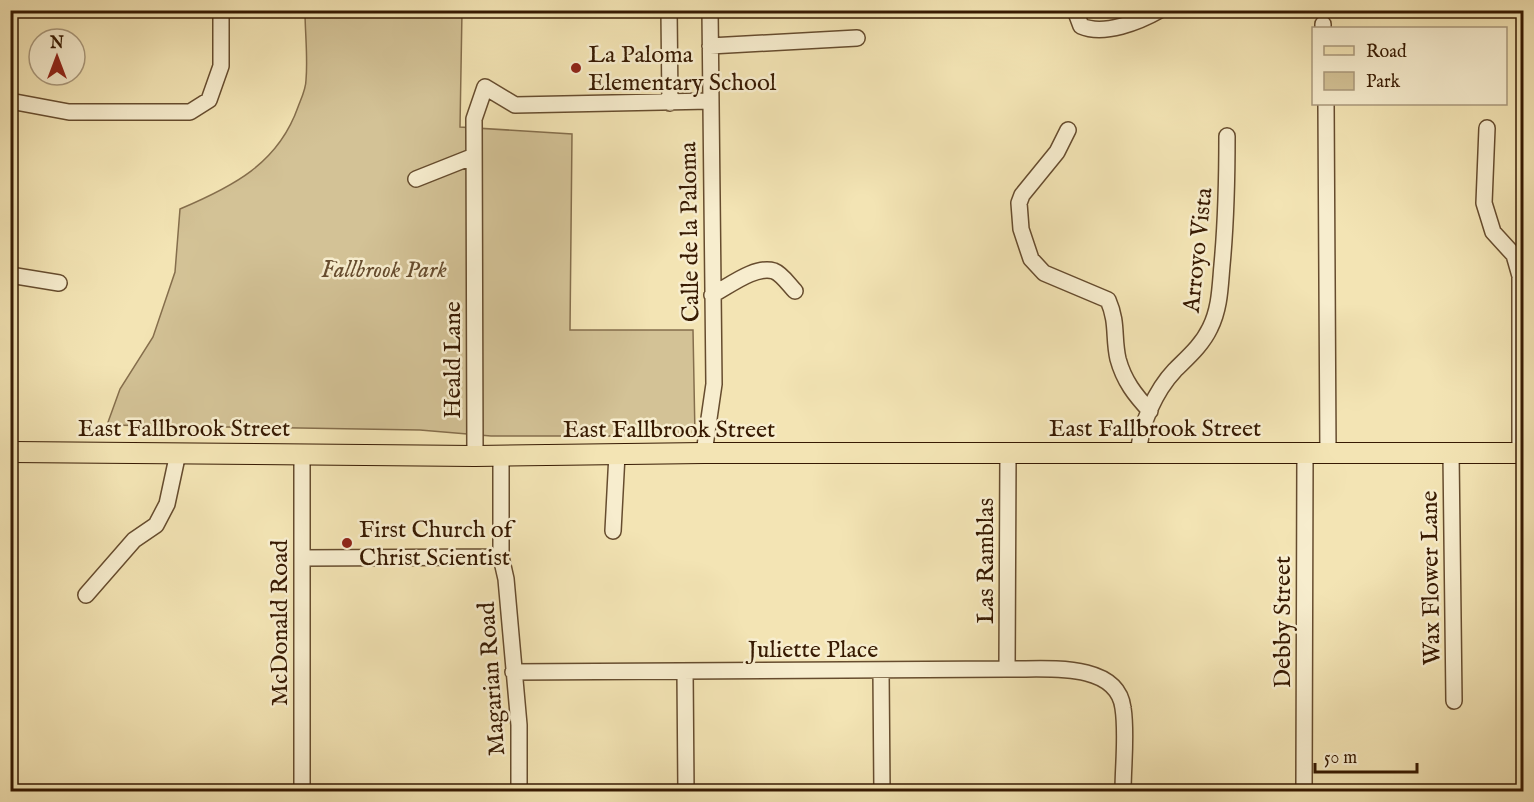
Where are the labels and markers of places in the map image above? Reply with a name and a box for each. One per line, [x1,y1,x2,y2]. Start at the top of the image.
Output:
place label: La Paloma Elementary School [588,40,777,99]
marker: La Paloma Elementary School [569,61,583,75]
place label: First Church of Christ Scientist [359,515,517,574]
marker: First Church of Christ Scientist [340,536,354,550]

